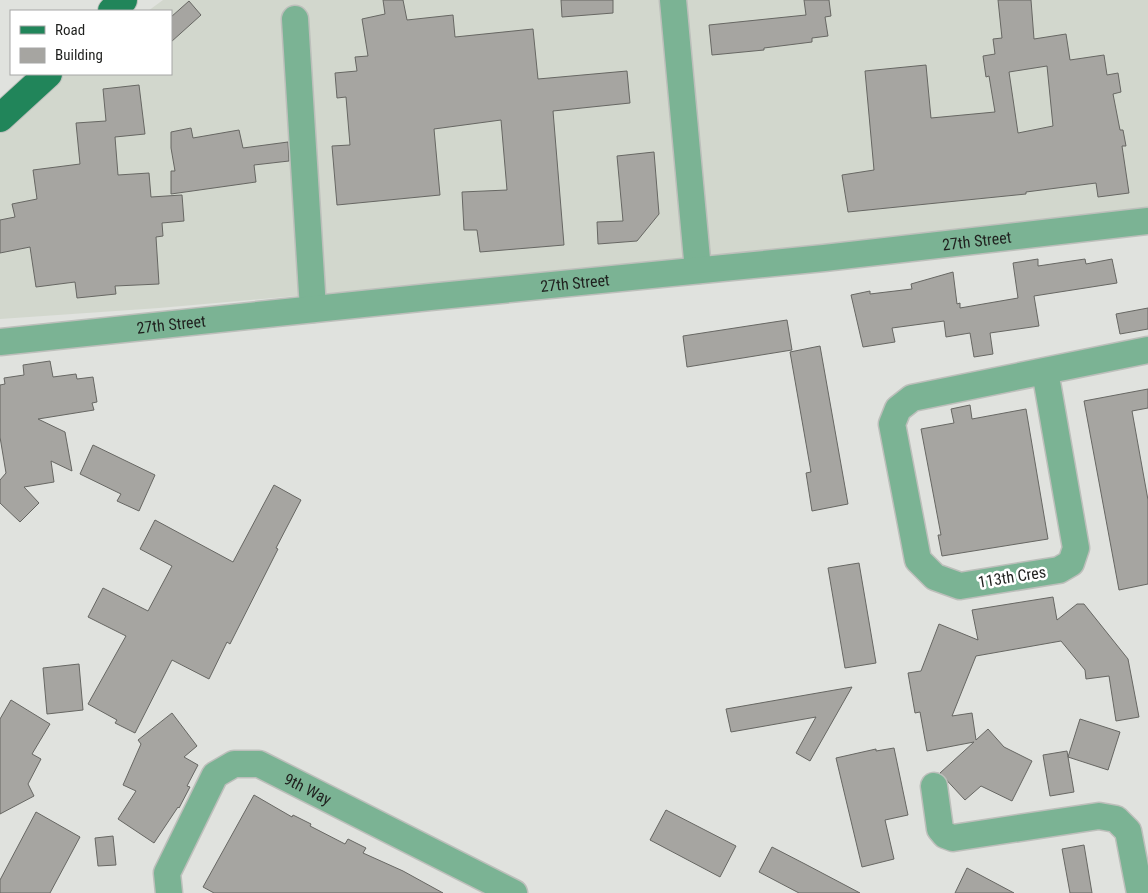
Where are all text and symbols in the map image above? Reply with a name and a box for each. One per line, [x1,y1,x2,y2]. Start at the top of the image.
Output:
legend [10,10,172,75]
text: Road [55,21,85,39]
text: Building [55,46,103,64]
street label: 27th Street [941,227,1013,254]
street label: 27th Street [539,270,611,296]
street label: 27th Street [136,311,207,337]
street label: 113th Cres [977,562,1047,592]
street label: 9th Way [281,769,335,809]

